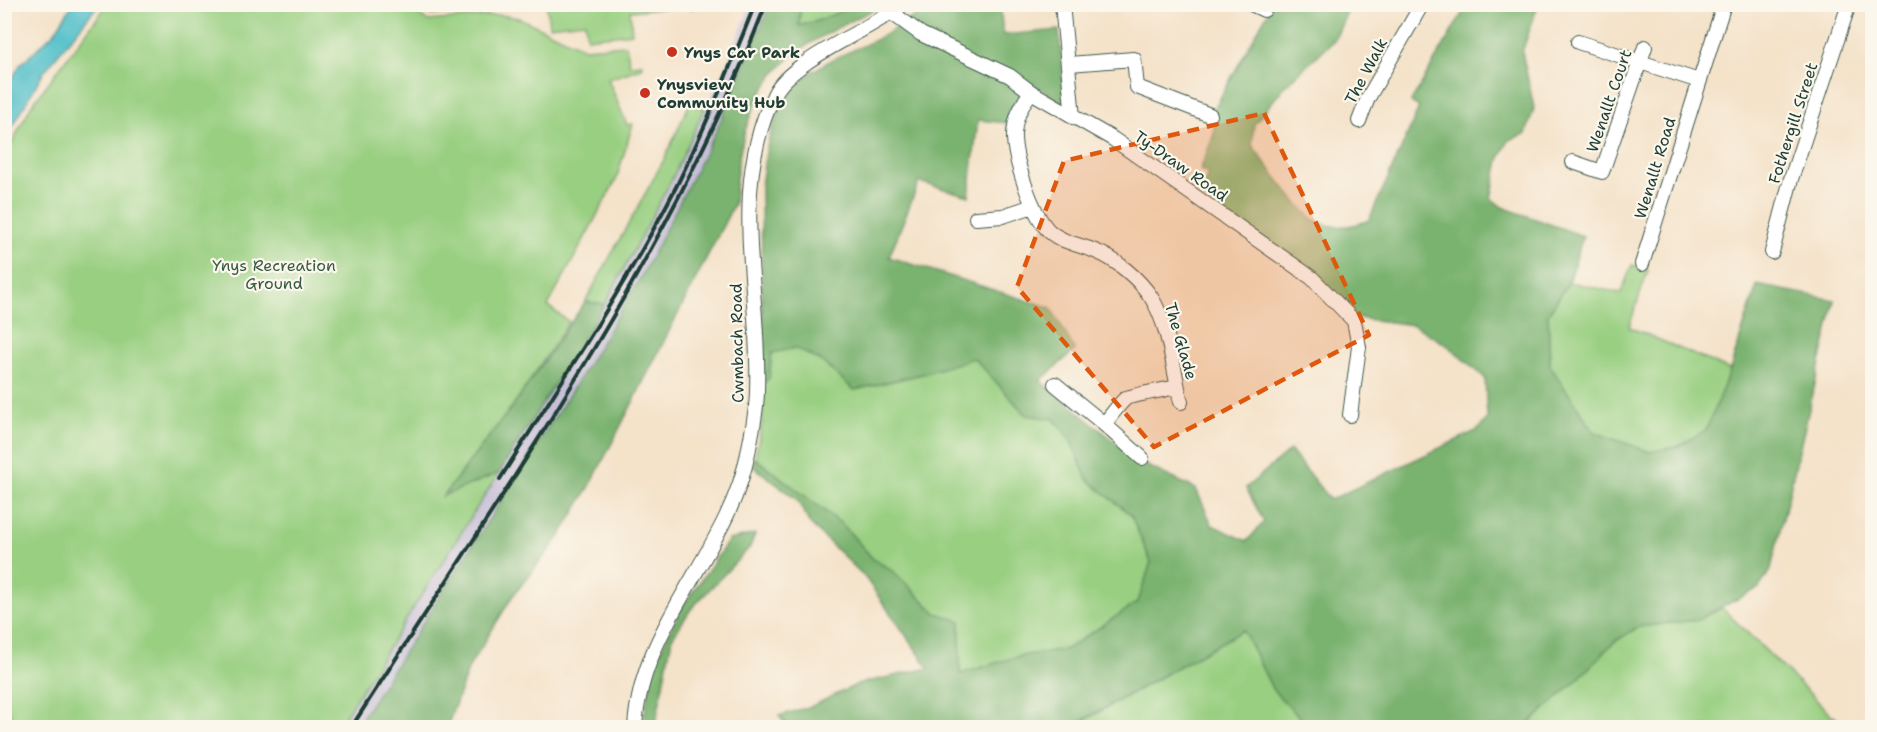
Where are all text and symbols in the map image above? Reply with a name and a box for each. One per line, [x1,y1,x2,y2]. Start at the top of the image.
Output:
street label: The Walk [1340,34,1392,108]
place label: Ynys Car Park [684,42,800,63]
marker: Ynys Car Park [665,45,679,59]
street label: Wenallt Court [1582,47,1636,155]
street label: Fothergill Street [1764,60,1822,186]
place label: Ynysview Community Hub [657,74,785,113]
marker: Ynysview Community Hub [638,86,652,100]
street label: Wenallt Road [1630,115,1680,221]
street label: Ty-Draw Road [1130,126,1232,206]
park label: Ynys Recreation Ground [212,255,336,294]
street label: Cwmbach Road [725,283,749,403]
street label: The Glade [1160,300,1202,382]

